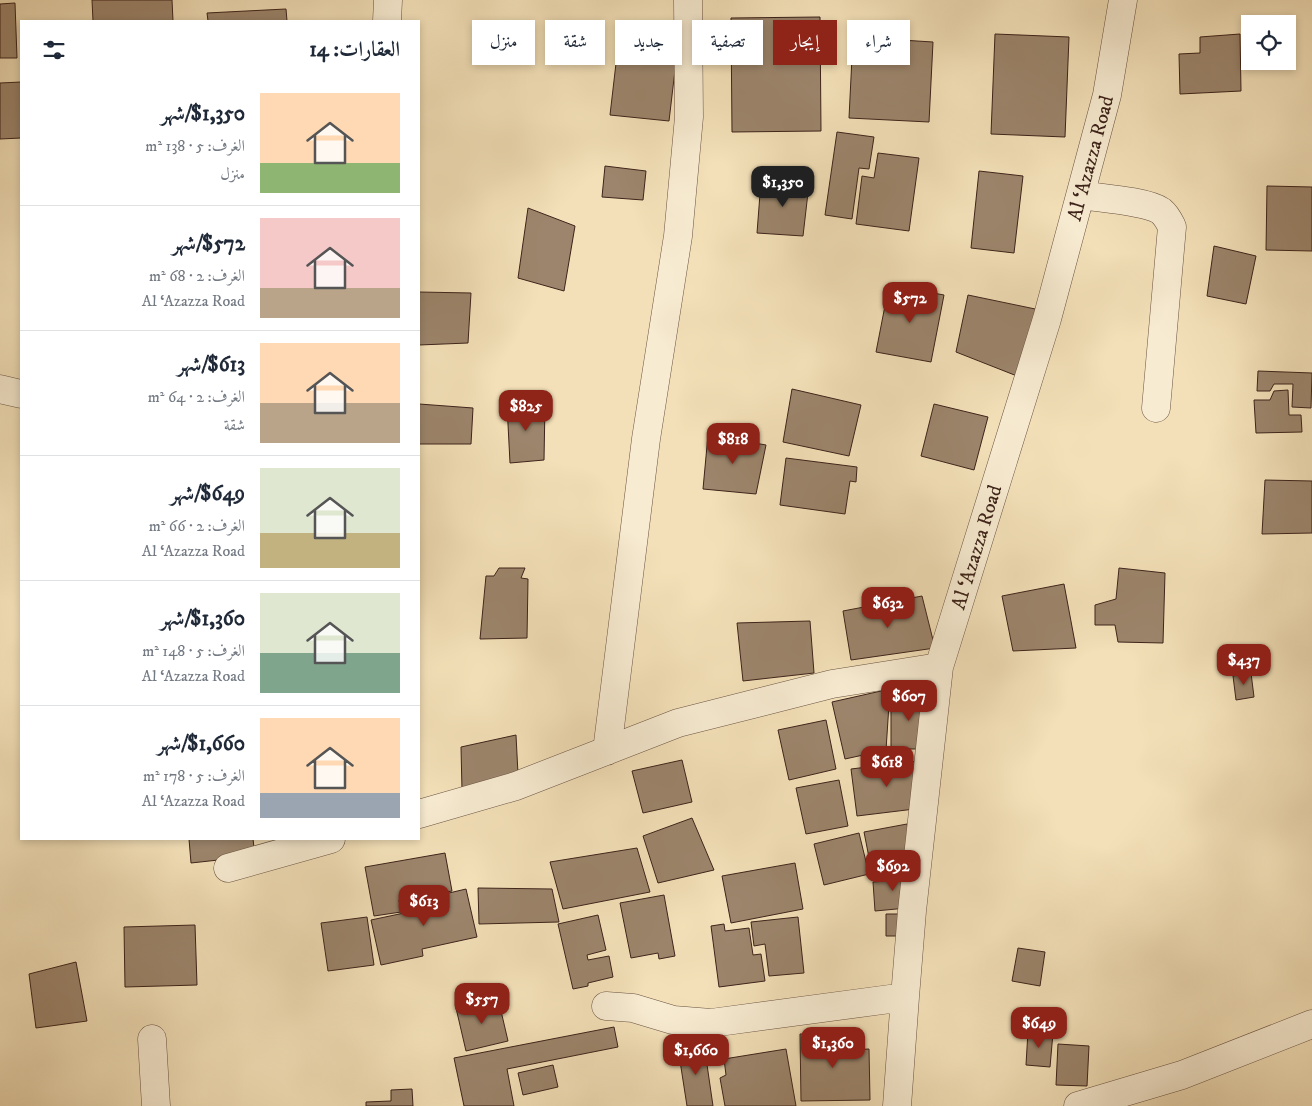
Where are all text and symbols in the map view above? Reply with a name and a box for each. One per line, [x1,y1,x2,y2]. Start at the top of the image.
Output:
map controls [1241,15,1296,70]
button: locate [1241,15,1296,70]
chip: منزل [472,20,535,65]
chip: شقة [545,20,605,65]
chip: جديد [615,20,682,65]
chip: تصفية [692,20,763,65]
chip: إيجار [773,20,837,65]
chip: شراء [847,20,910,65]
icon: filters [40,36,68,64]
text: العقارات: 14 [309,37,400,63]
street label: Al ‘Azazza Road [1063,93,1120,224]
text: $1,350/شهر [161,101,245,127]
icon: home [300,113,360,173]
text: الغرف: 5 · 138 m² [145,136,245,156]
text: منزل [220,164,245,184]
pin: $1,350 [742,166,824,208]
text: $1,350 [762,172,804,192]
text: $572/شهر [172,231,245,257]
icon: home [300,238,360,298]
text: الغرف: 2 · 68 m² [149,266,245,286]
pin: $572 [880,282,940,324]
text: $572 [894,288,926,308]
text: Al ‘Azazza Road [142,291,245,311]
text: $613/شهر [177,352,245,378]
icon: home [300,363,360,423]
text: الغرف: 2 · 64 m² [148,387,245,407]
pin: $825 [496,390,556,432]
text: $825 [510,396,542,416]
text: شقة [224,415,245,435]
pin: $818 [703,422,763,465]
text: $818 [718,429,748,449]
text: $649/شهر [170,481,245,507]
street label: Al ‘Azazza Road [947,482,1008,613]
icon: home [300,488,360,548]
text: الغرف: 2 · 66 m² [149,516,245,536]
text: Al ‘Azazza Road [142,541,245,561]
pin: $632 [858,586,918,629]
text: $632 [873,593,903,613]
text: $1,360/شهر [160,606,245,632]
icon: home [300,613,360,673]
text: الغرف: 5 · 148 m² [142,641,245,661]
pin: $437 [1214,644,1274,686]
text: $437 [1228,650,1260,670]
text: Al ‘Azazza Road [142,666,245,686]
pin: $607 [879,680,939,722]
text: $607 [892,686,926,706]
text: $1,660/شهر [157,731,245,757]
icon: home [300,738,360,798]
pin: $618 [857,746,917,788]
text: $618 [872,752,902,772]
text: الغرف: 5 · 178 m² [143,766,245,786]
text: Al ‘Azazza Road [142,791,245,811]
pin: $692 [863,850,923,892]
text: $692 [877,856,909,876]
pin: $613 [394,884,454,927]
text: $613 [410,891,438,911]
pin: $557 [452,982,512,1025]
text: $557 [465,989,499,1009]
pin: $649 [1009,1006,1069,1049]
text: $649 [1022,1013,1056,1033]
pin: $1,360 [792,1026,874,1069]
text: $1,360 [812,1033,854,1053]
pin: $1,660 [655,1034,737,1076]
text: $1,660 [674,1040,718,1060]

